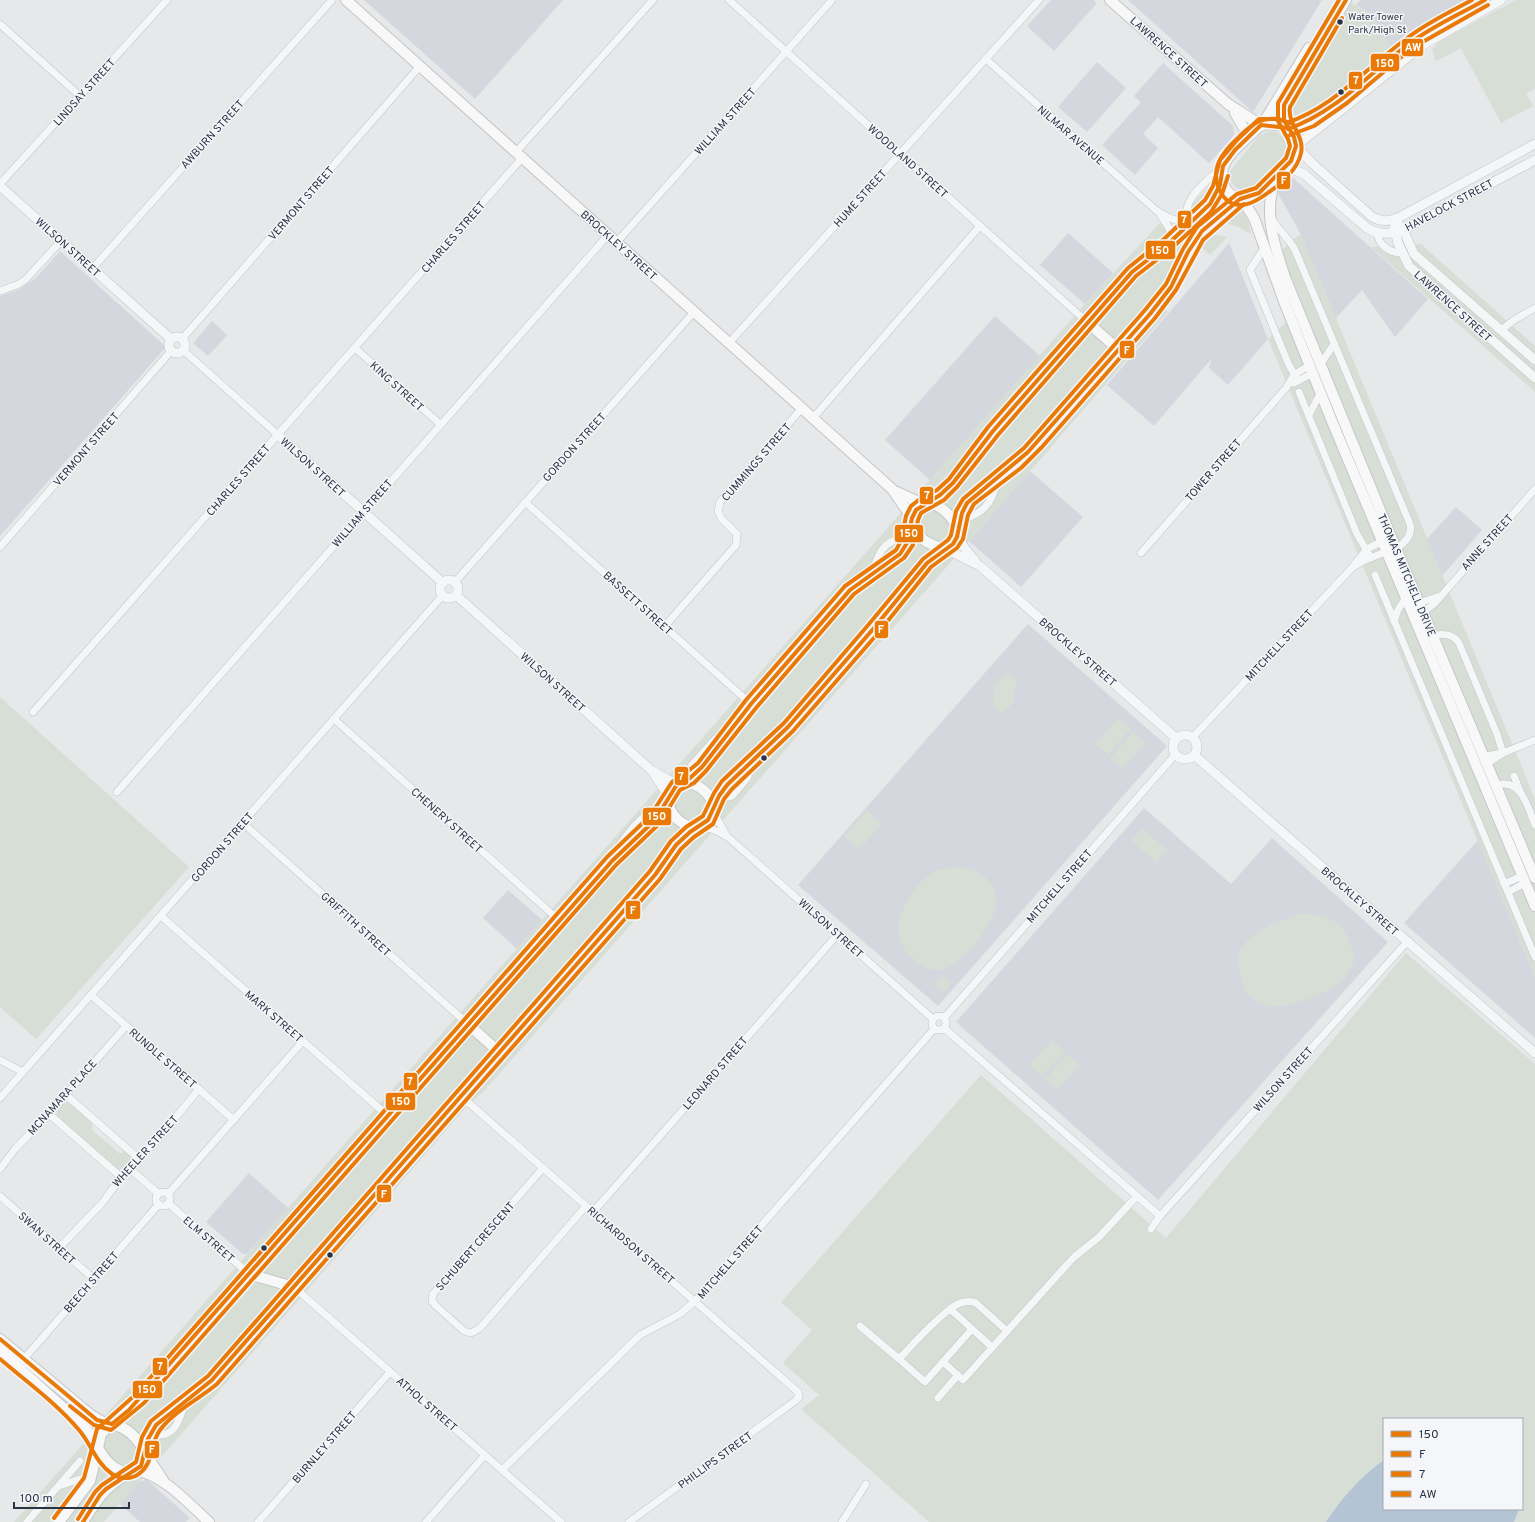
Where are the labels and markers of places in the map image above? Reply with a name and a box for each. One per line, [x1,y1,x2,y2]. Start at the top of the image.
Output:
place label: Water Tower Park/High St [1348,11,1407,37]
marker: Water Tower Park/High St [1335,17,1345,27]
unlabelled marker [1336,87,1346,97]
unlabelled marker [759,753,769,763]
unlabelled marker [259,1243,269,1253]
unlabelled marker [325,1250,335,1260]

